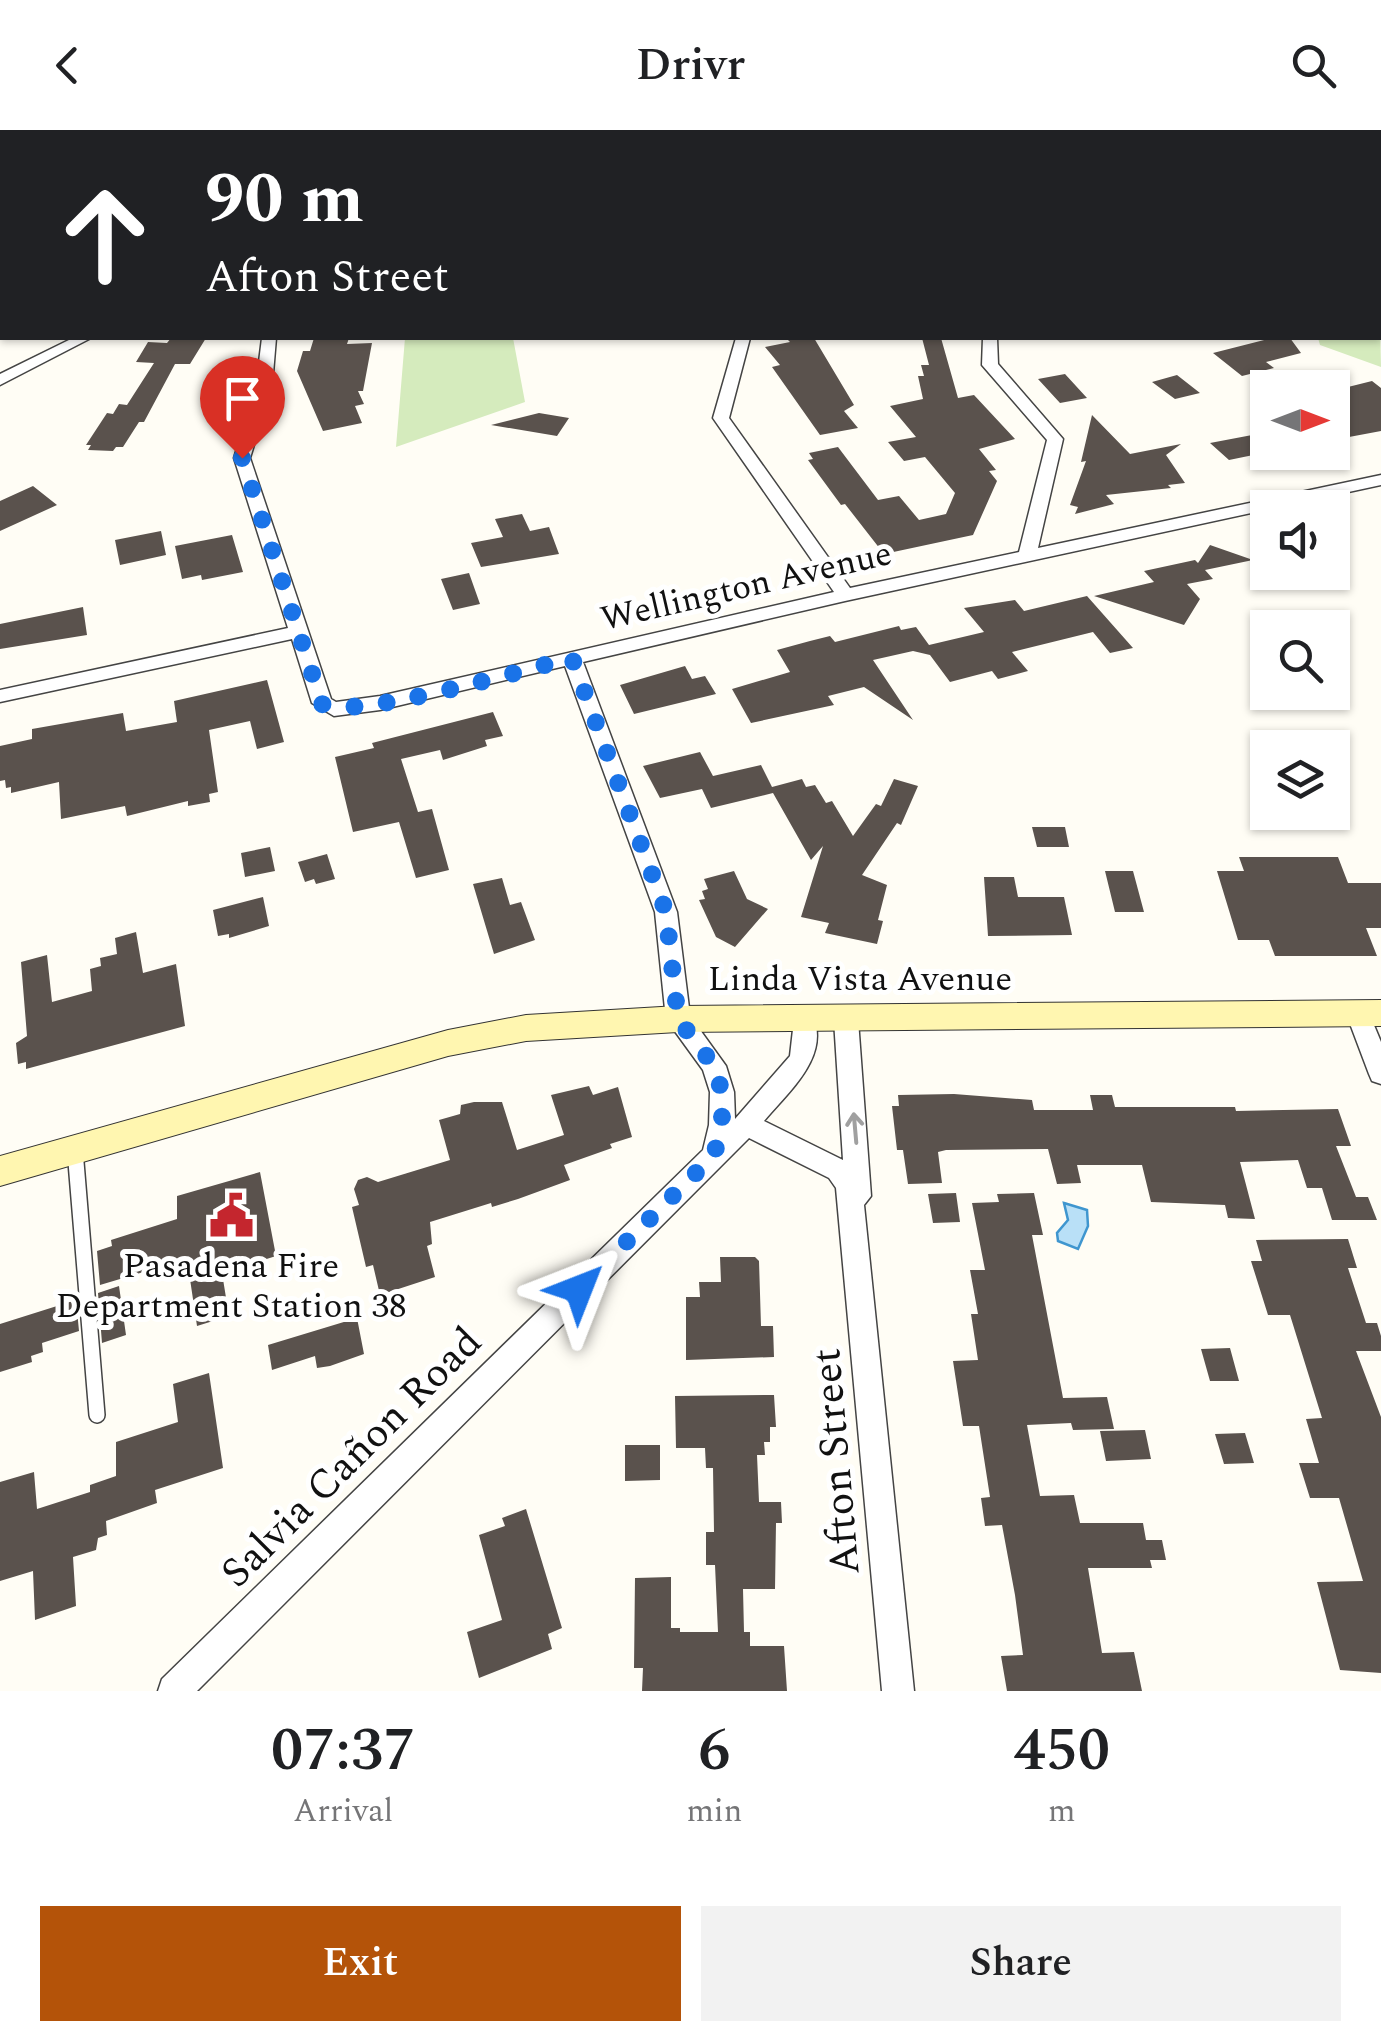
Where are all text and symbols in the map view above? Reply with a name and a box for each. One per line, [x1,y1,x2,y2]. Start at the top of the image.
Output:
text: Drivr [636,31,745,100]
icon: back [40,38,95,93]
icon: search [1286,38,1341,93]
text: 90 m [205,147,364,253]
icon: ahead [40,170,170,300]
text: Afton Street [205,243,449,312]
pin [200,356,285,459]
north arrow [1250,370,1350,470]
map controls [1250,370,1350,830]
icon: arrive [215,371,270,426]
button: sound [1250,490,1350,590]
street label: Wellington Avenue [595,527,897,646]
button: search [1250,610,1350,710]
button: layers [1250,730,1350,830]
street label: Linda Vista Avenue [708,953,1012,1006]
one-way arrow [846,1112,865,1144]
public building icon: Pasadena Fire Department Station 38 [207,1191,255,1239]
position arrow [527,1237,631,1341]
place label: Pasadena Fire Department Station 38 [55,1240,407,1333]
street label: Salvia Cañon Road [206,1312,497,1603]
street label: Afton Street [795,1346,878,1578]
text: 07:37 [271,1705,415,1797]
text: 6 [698,1705,731,1797]
text: 450 [1013,1705,1110,1797]
text: Arrival [293,1787,393,1836]
text: min [686,1787,742,1836]
text: m [1048,1787,1075,1836]
button: Exit [40,1906,681,2021]
button: Share [701,1906,1341,2021]

